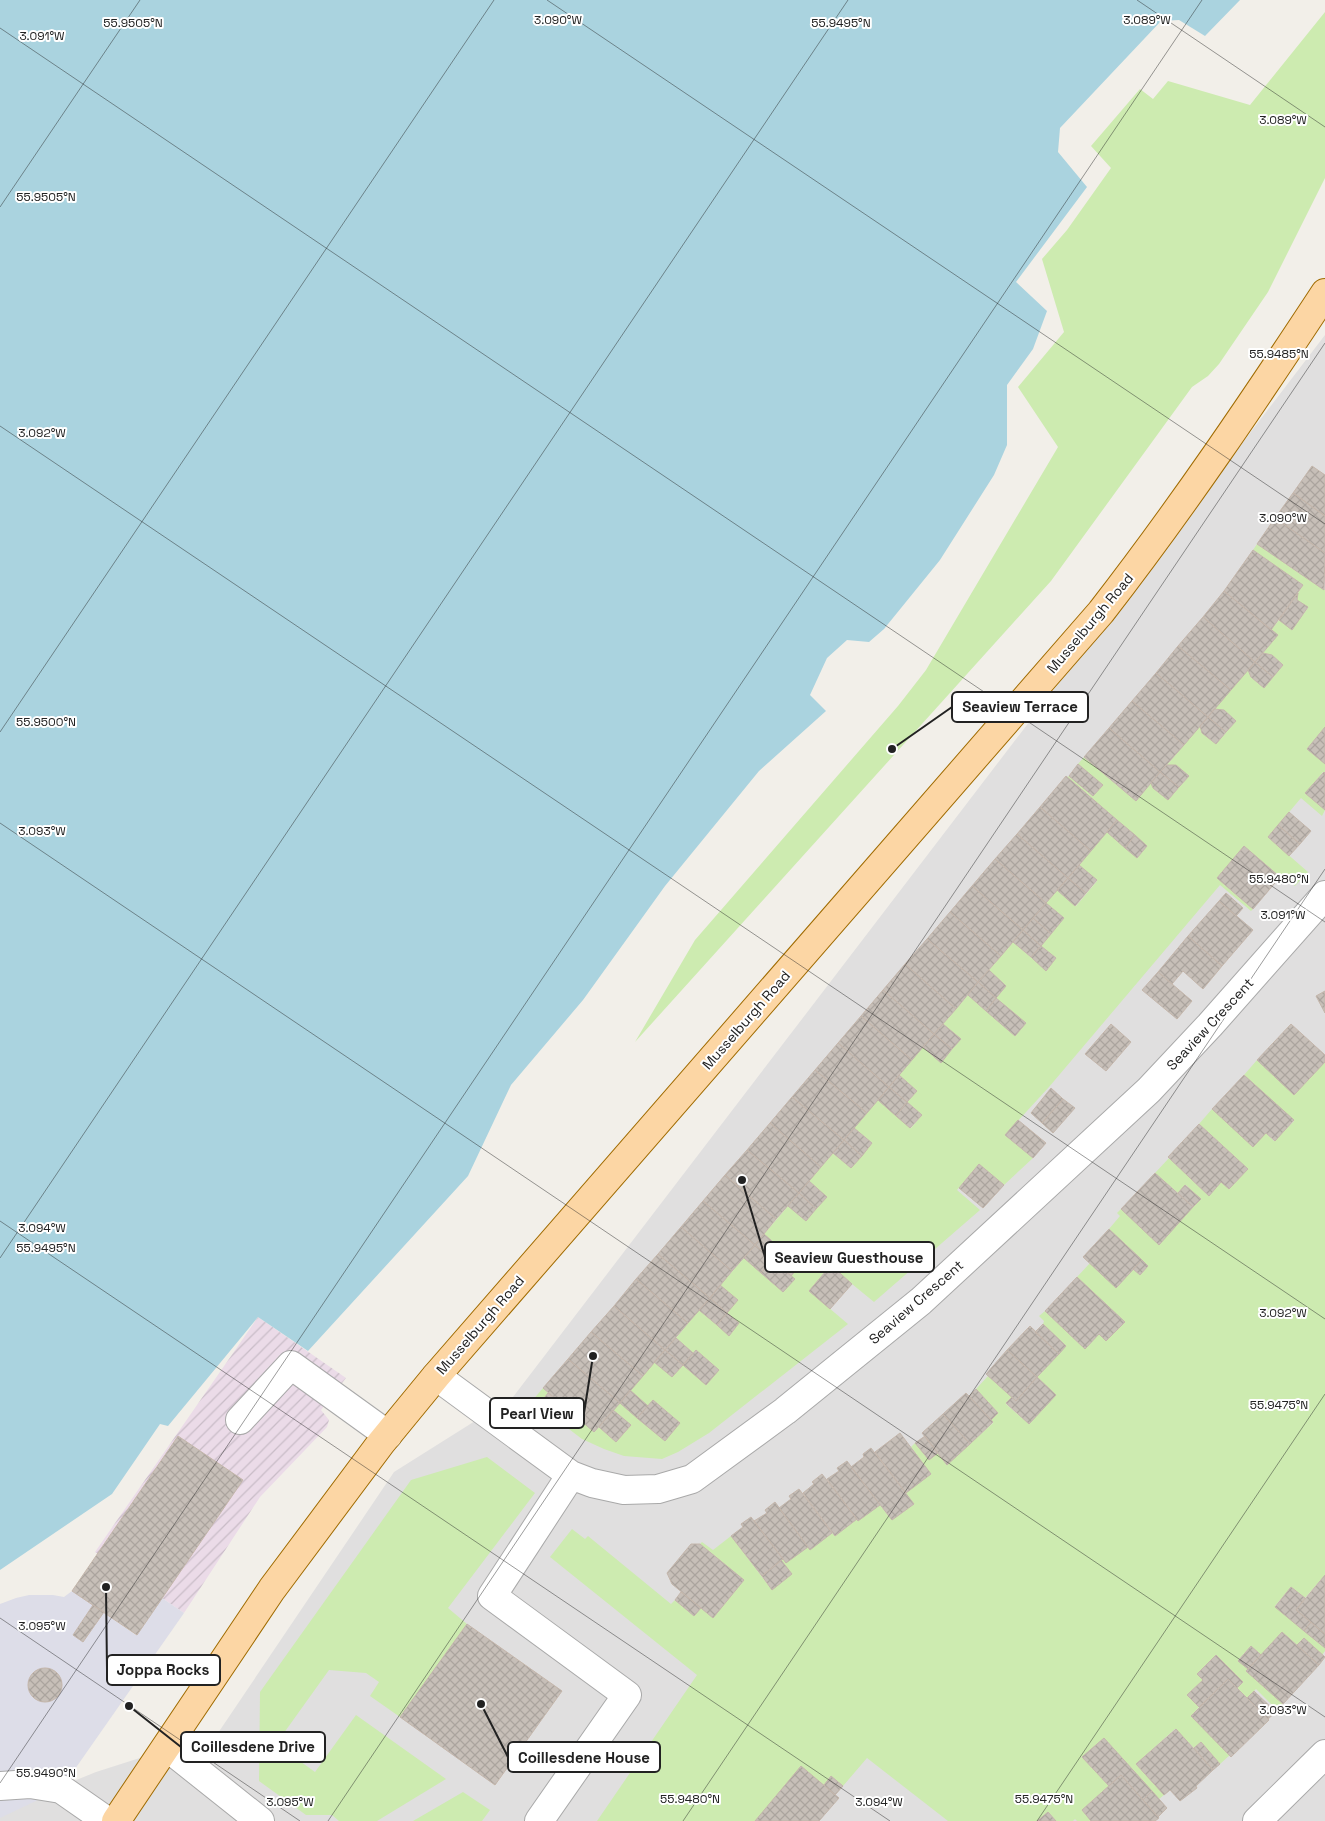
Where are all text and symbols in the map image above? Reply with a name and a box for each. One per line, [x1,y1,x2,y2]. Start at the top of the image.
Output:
text: 3.090°W [534,12,582,28]
text: 3.089°W [1123,12,1171,28]
text: 55.9505°N [103,15,163,31]
text: 55.9495°N [811,15,871,31]
text: 3.091°W [19,28,65,44]
text: 3.089°W [1259,112,1307,128]
text: 55.9505°N [16,189,76,205]
text: 55.9485°N [1249,346,1309,362]
text: 3.092°W [18,425,66,441]
text: 3.090°W [1259,510,1307,526]
street label: Musselburgh Road [1043,569,1137,677]
callout: Seaview Terrace [952,692,1088,722]
text: Seaview Terrace [962,697,1078,716]
text: 55.9500°N [16,714,76,730]
text: 3.093°W [18,823,66,839]
text: 55.9480°N [1249,871,1309,887]
text: 3.091°W [1260,907,1306,923]
street label: Musselburgh Road [698,967,794,1073]
street label: Seaview Crescent [1163,974,1257,1074]
text: 3.094°W [18,1220,66,1236]
text: 55.9495°N [16,1240,76,1256]
callout: Seaview Guesthouse [765,1242,934,1272]
text: Seaview Guesthouse [775,1248,924,1267]
street label: Seaview Crescent [865,1256,967,1348]
street label: Musselburgh Road [432,1272,528,1378]
text: 3.092°W [1259,1305,1307,1321]
text: 55.9475°N [1250,1397,1308,1413]
callout: Pearl View [490,1398,584,1428]
text: Pearl View [500,1404,574,1423]
text: 3.095°W [18,1618,66,1634]
callout: Joppa Rocks [107,1655,220,1685]
text: Joppa Rocks [117,1660,210,1679]
text: 3.093°W [1259,1702,1307,1718]
callout: Coillesdene Drive [181,1732,325,1762]
text: Coillesdene Drive [191,1737,315,1756]
callout: Coillesdene House [508,1742,660,1772]
text: Coillesdene House [518,1748,650,1767]
text: 55.9490°N [16,1765,76,1781]
text: 55.9480°N [660,1791,720,1807]
text: 55.9475°N [1015,1791,1073,1807]
text: 3.095°W [266,1794,314,1810]
text: 3.094°W [855,1794,903,1810]

